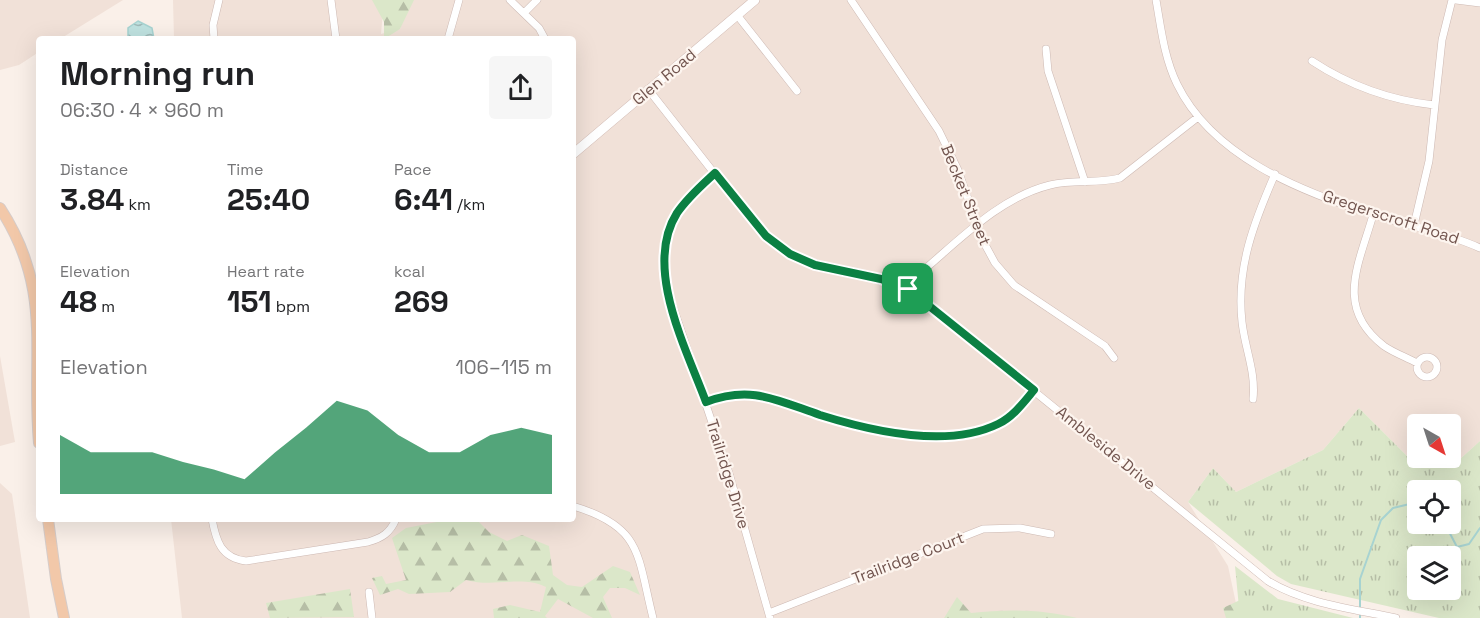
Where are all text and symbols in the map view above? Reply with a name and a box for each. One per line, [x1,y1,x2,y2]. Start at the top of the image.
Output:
street label: Glen Road [628,44,700,110]
text: Morning run [60,53,255,95]
button: share [489,56,552,119]
text: 06:30 · 4 × 960 m [60,97,224,123]
street label: Becket Street [936,141,996,249]
text: Distance [60,159,128,180]
text: Time [227,159,263,180]
text: Pace [394,159,431,180]
text: 3.84 [60,180,124,219]
text: 25:40 [227,180,310,219]
text: 6:41 [394,180,453,219]
street label: Gregerscroft Road [1320,185,1462,249]
text: km [124,194,151,215]
text: /km [453,194,485,215]
text: Elevation [60,261,130,282]
text: Heart rate [227,261,305,282]
text: kcal [394,261,425,282]
pin [882,263,933,314]
icon: arrive [891,272,924,305]
text: 48 [60,282,97,321]
text: 151 [227,282,272,321]
text: 269 [394,282,449,321]
text: m [97,296,115,317]
text: bpm [272,296,310,317]
text: Elevation [60,354,148,380]
text: 106–115 m [455,354,552,380]
street label: Ambleside Drive [1052,401,1160,495]
north arrow [1407,414,1461,468]
map controls [1407,414,1461,600]
street label: Trailridge Drive [701,417,755,531]
button: locate [1407,480,1461,534]
street label: Trailridge Court [849,527,967,589]
button: layers [1407,546,1461,600]

